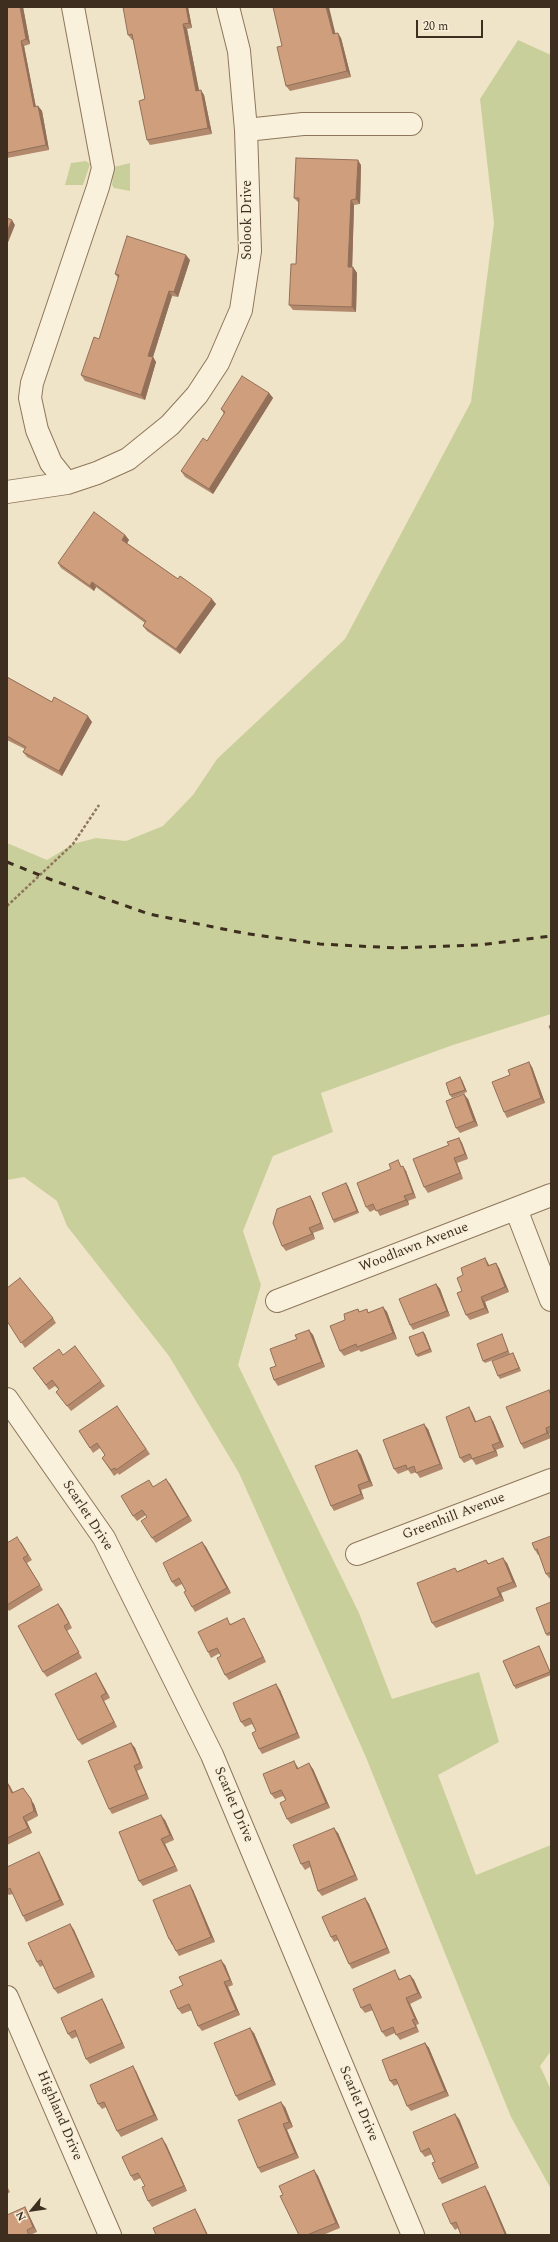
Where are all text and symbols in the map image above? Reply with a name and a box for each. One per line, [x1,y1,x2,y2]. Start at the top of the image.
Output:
scale bar [418,12,485,38]
text: 20 m [423,17,448,36]
street label: Solook Drive [240,180,256,260]
street label: Woodlawn Avenue [357,1219,471,1277]
street label: Scarlet Drive [58,1478,116,1554]
street label: Greenhill Avenue [400,1490,508,1544]
street label: Scarlet Drive [210,1765,256,1845]
street label: Scarlet Drive [335,2064,381,2144]
street label: Highland Drive [32,2068,86,2164]
north arrow [12,2190,52,2230]
text: N [11,2208,31,2224]

